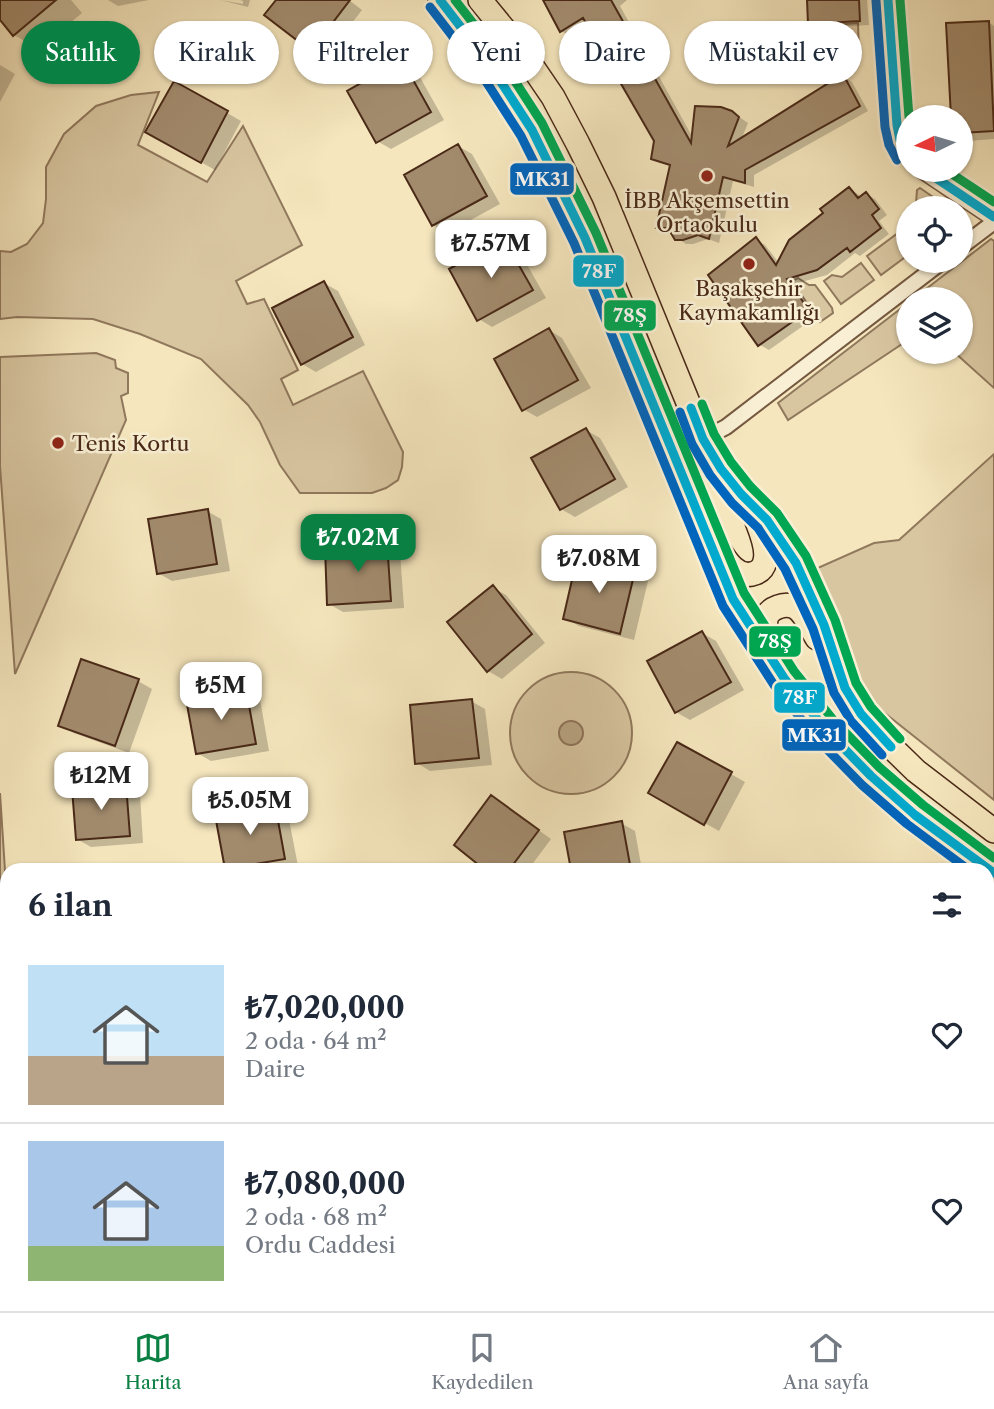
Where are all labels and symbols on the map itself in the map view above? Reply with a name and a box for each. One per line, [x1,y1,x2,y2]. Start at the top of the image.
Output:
north arrow [896,105,973,182]
line badge: MK31 [509,162,575,196]
text: MK31 [515,168,570,191]
marker: İBB Akşemsettin Ortaokulu [699,168,715,184]
place label: İBB Akşemsettin Ortaokulu [624,188,790,237]
pin: ₺7.57M [434,220,548,280]
line badge: 78F [572,254,625,288]
marker: Başakşehir Kaymakamlığı [741,256,757,272]
text: 78F [582,260,616,283]
place label: Başakşehir Kaymakamlığı [678,276,820,325]
line badge: 78Ş [603,299,657,332]
text: 78Ş [613,304,647,327]
place label: Tenis Kortu [72,431,190,456]
marker: Tenis Kortu [50,435,66,451]
pin: ₺7.02M [301,514,415,574]
pin: ₺7.08M [542,536,656,595]
line badge: 78Ş [748,625,802,658]
text: 78Ş [758,630,792,653]
pin: ₺5M [187,662,255,722]
line badge: 78F [773,681,826,714]
text: 78F [783,686,817,709]
line badge: MK31 [781,718,847,752]
text: MK31 [787,724,842,747]
pin: ₺12M [60,752,142,812]
pin: ₺5.05M [193,778,307,837]

